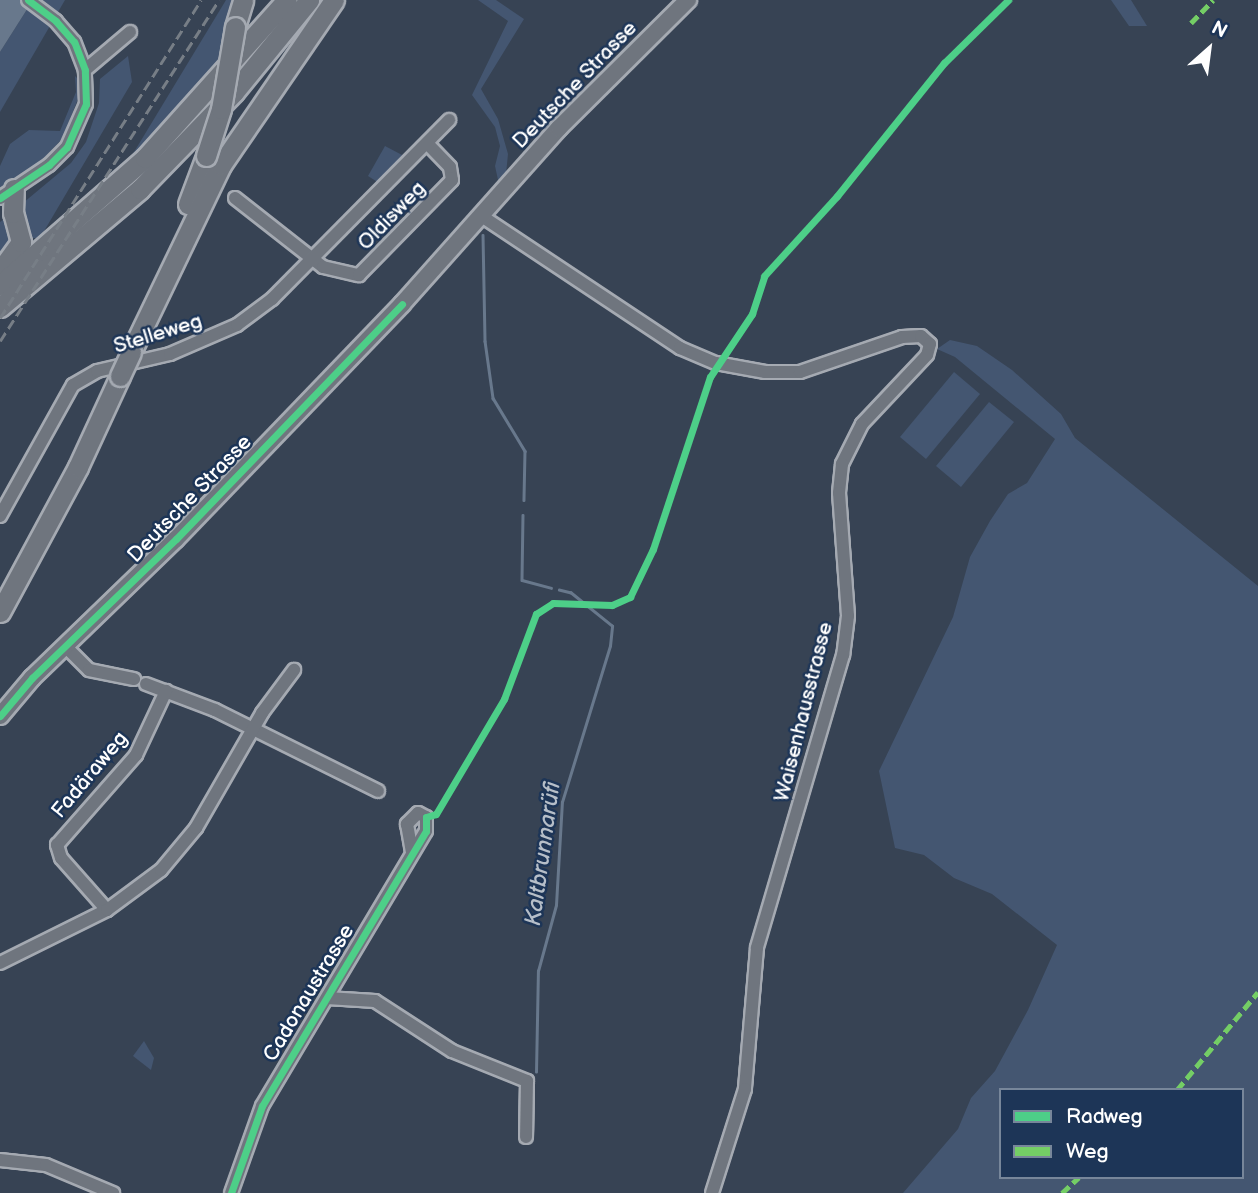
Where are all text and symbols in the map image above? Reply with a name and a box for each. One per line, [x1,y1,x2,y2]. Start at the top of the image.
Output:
north arrow [1174,14,1244,84]
street label: Deutsche Strasse [508,16,642,154]
text: N [1207,17,1231,44]
street label: Oldisweg [353,176,431,256]
street label: Stelleweg [111,309,205,359]
street label: Deutsche Strasse [123,430,257,568]
street label: Waisenhausstrasse [769,620,839,804]
street label: Fadäraweg [47,727,133,823]
water label: Kaltbrunnarüfi [519,780,567,928]
street label: Cadonaustrasse [258,920,360,1066]
legend [999,1088,1244,1179]
text: Radweg [1066,1104,1143,1129]
text: Weg [1066,1139,1109,1164]

